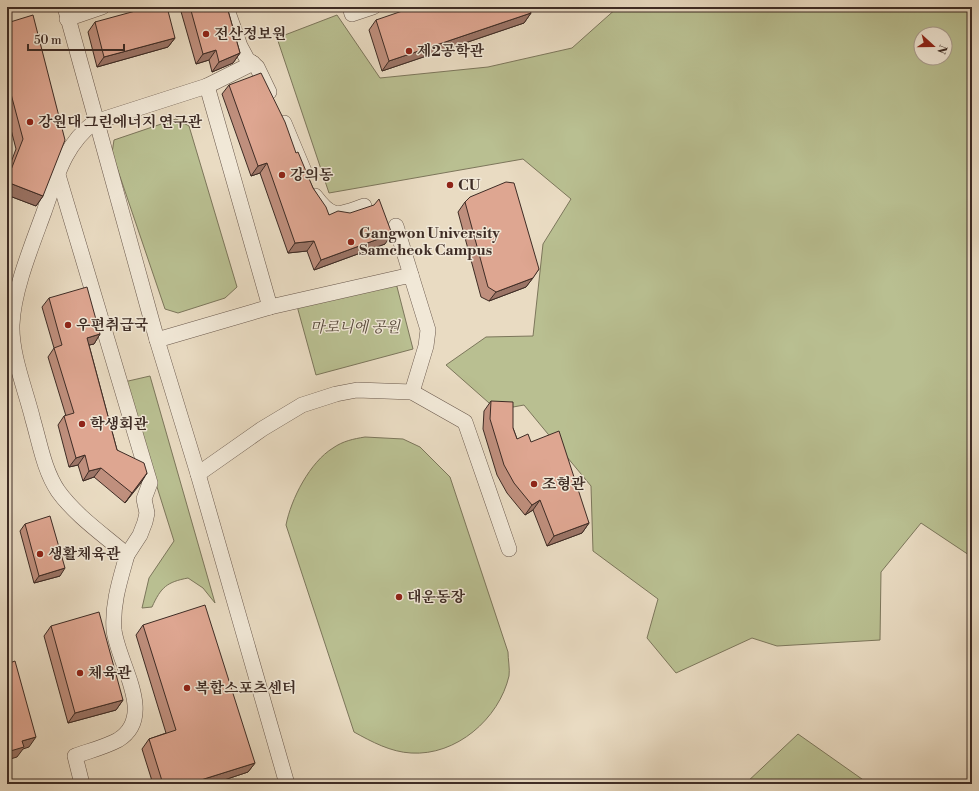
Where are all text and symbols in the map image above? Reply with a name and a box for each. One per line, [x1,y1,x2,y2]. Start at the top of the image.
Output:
place label: 전산정보원 [214,25,286,44]
scale bar [28,26,124,52]
north arrow [913,26,953,66]
marker: 전산정보원 [201,29,211,39]
text: 50 m [34,33,62,48]
place label: 제2공학관 [417,42,485,61]
text: N [933,43,949,56]
marker: 제2공학관 [404,46,414,56]
place label: 강원대 그린에너지 연구관 [38,113,203,132]
marker: 강원대 그린에너지 연구관 [25,117,35,127]
place label: 강의동 [290,166,334,185]
marker: 강의동 [277,170,287,180]
place label: CU [458,176,481,195]
marker: CU [445,180,455,190]
place label: Gangwon University Samcheok Campus [359,224,500,260]
marker: Gangwon University Samcheok Campus [346,237,356,247]
place label: 우편취급국 [76,316,148,335]
park label: 마로니에 공원 [310,318,402,337]
marker: 우편취급국 [63,320,73,330]
place label: 학생회관 [90,415,148,434]
marker: 학생회관 [77,419,87,429]
place label: 조형관 [542,475,586,494]
marker: 조형관 [529,479,539,489]
place label: 생활체육관 [48,545,121,564]
marker: 생활체육관 [35,549,45,559]
place label: 대운동장 [407,588,465,607]
marker: 대운동장 [394,592,404,602]
place label: 체육관 [88,664,132,683]
marker: 체육관 [75,668,85,678]
place label: 복합스포츠센터 [195,679,296,698]
marker: 복합스포츠센터 [182,683,192,693]

